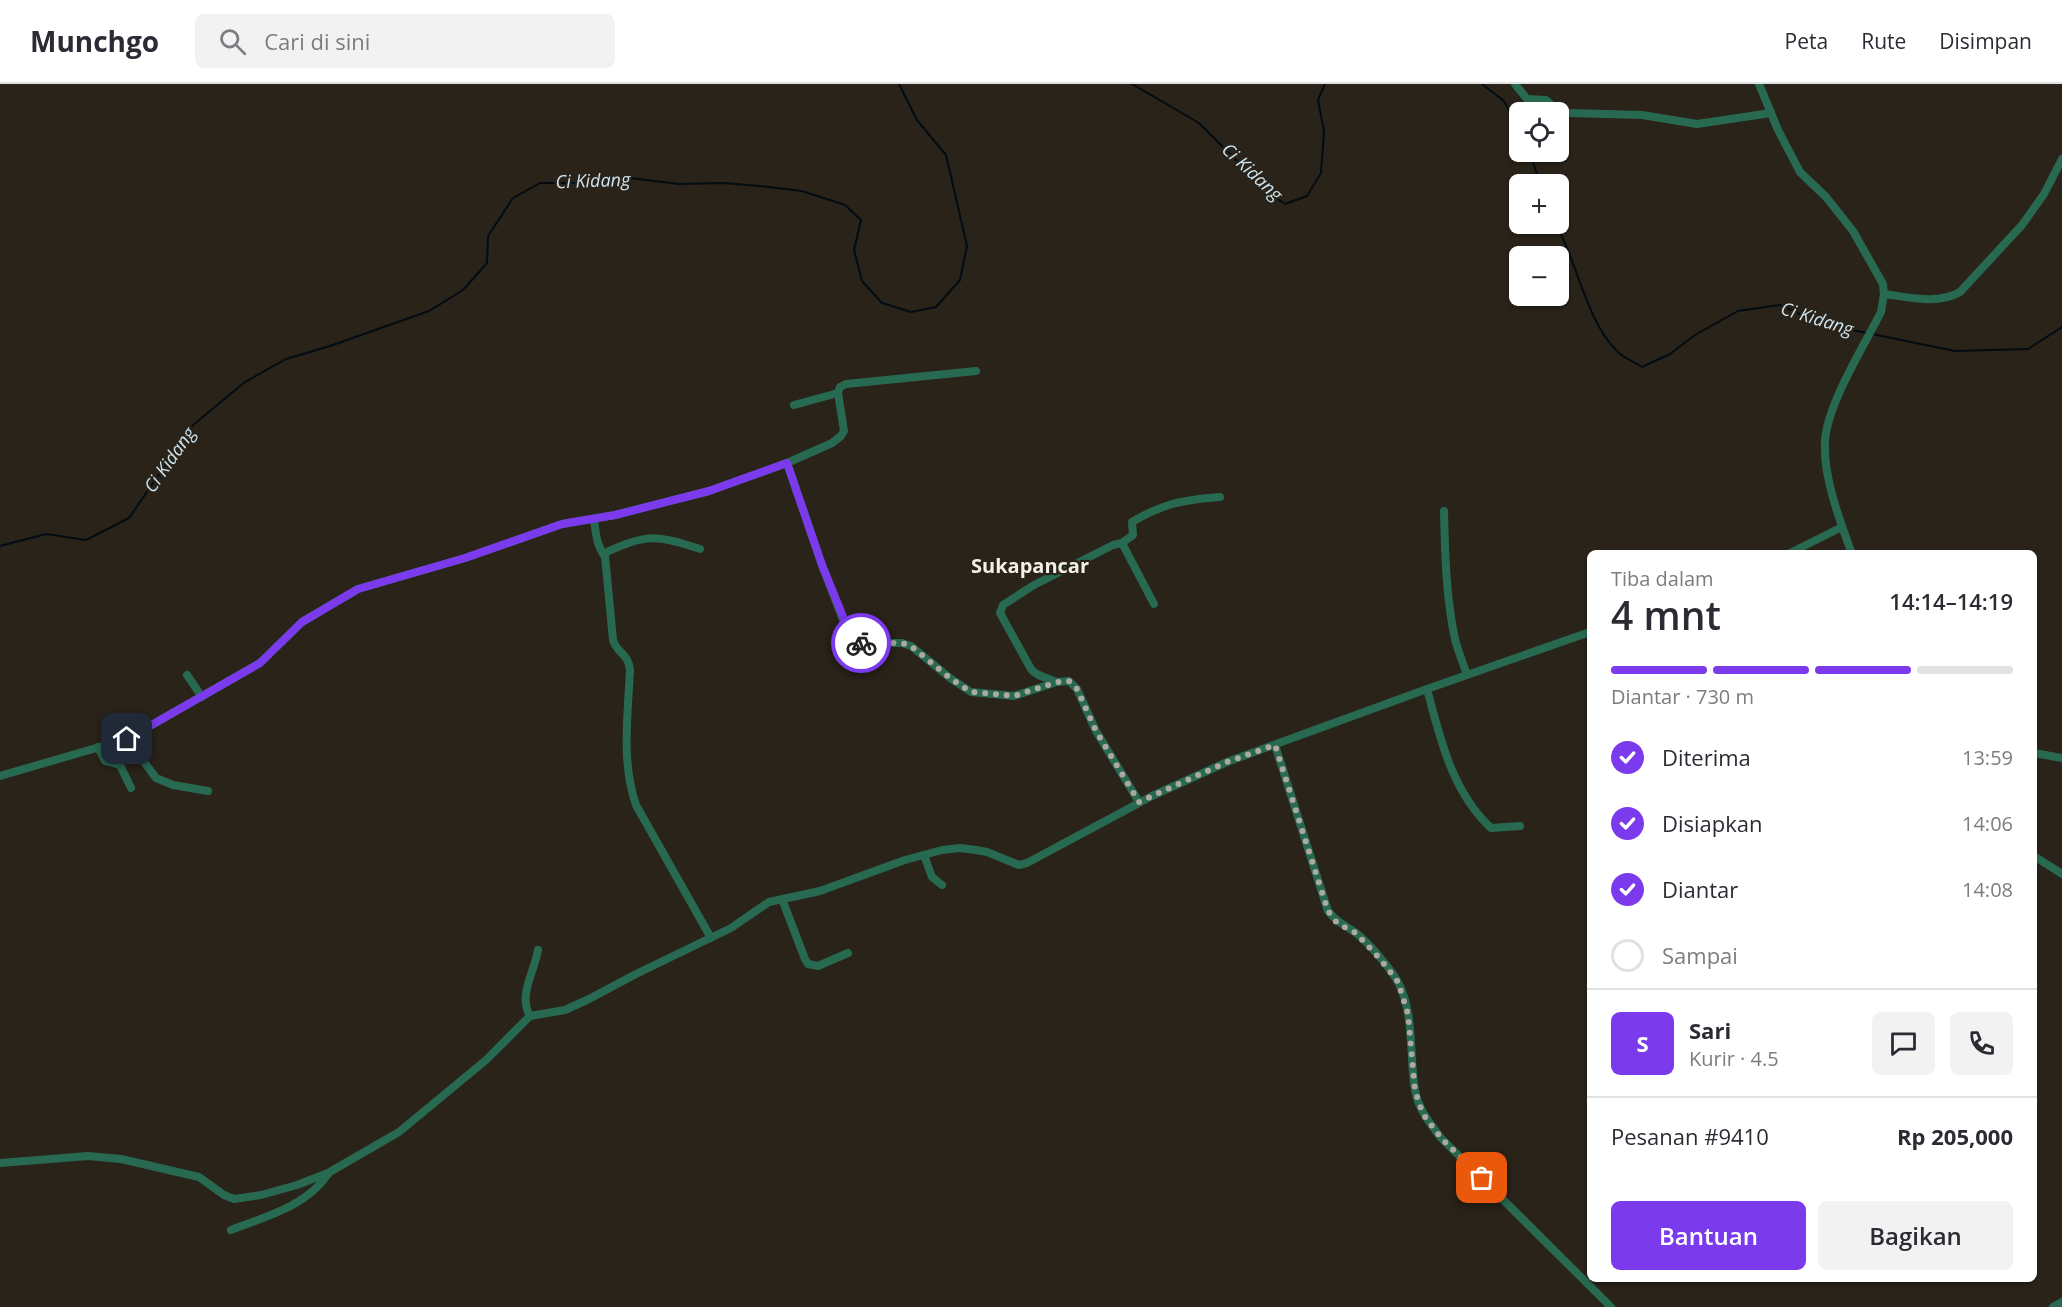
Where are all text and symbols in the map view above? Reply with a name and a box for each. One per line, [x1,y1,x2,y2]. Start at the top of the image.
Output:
search box [195,14,615,68]
text: Munchgo [30,22,159,60]
icon: search [216,25,249,58]
text: Cari di sini [264,26,370,56]
text: Peta [1785,27,1828,55]
text: Rute [1861,27,1906,55]
text: Disimpan [1939,27,2032,55]
map controls [1509,102,1569,306]
button: locate [1509,102,1569,162]
water label: Ci Kidang [1217,137,1289,206]
water label: Ci Kidang [555,167,631,193]
button: + [1509,174,1569,234]
button: − [1509,246,1569,306]
water label: Ci Kidang [1778,296,1857,341]
water label: Ci Kidang [138,421,201,497]
district label: Sukapancar [971,552,1089,579]
text: Tiba dalam [1611,565,1714,592]
text: 14:14–14:19 [1889,586,2013,616]
text: 4 mnt [1611,588,1721,641]
courier [831,613,891,673]
icon: bike [845,627,878,660]
text: Diantar · 730 m [1611,683,1754,710]
pin [101,713,152,764]
icon: home [110,722,143,755]
icon: check [1611,741,1644,774]
text: Diterima [1662,742,1751,772]
text: 13:59 [1962,744,2013,771]
icon: check [1611,807,1644,840]
text: Disiapkan [1662,808,1763,838]
text: 14:06 [1962,810,2013,837]
icon: check [1611,873,1644,906]
text: Diantar [1662,874,1738,904]
text: 14:08 [1962,876,2013,903]
text: Sampai [1662,940,1738,970]
button: chat [1872,1012,1935,1075]
button: phone [1950,1012,2013,1075]
text: Sari [1689,1015,1731,1045]
text: S [1636,1028,1649,1058]
text: Kurir · 4.5 [1689,1045,1779,1072]
text: Pesanan #9410 [1611,1121,1769,1151]
text: Rp 205,000 [1897,1121,2013,1151]
pin [1456,1152,1507,1203]
icon: bag [1465,1161,1498,1194]
button: Bantuan [1611,1201,1806,1270]
button: Bagikan [1818,1201,2013,1270]

